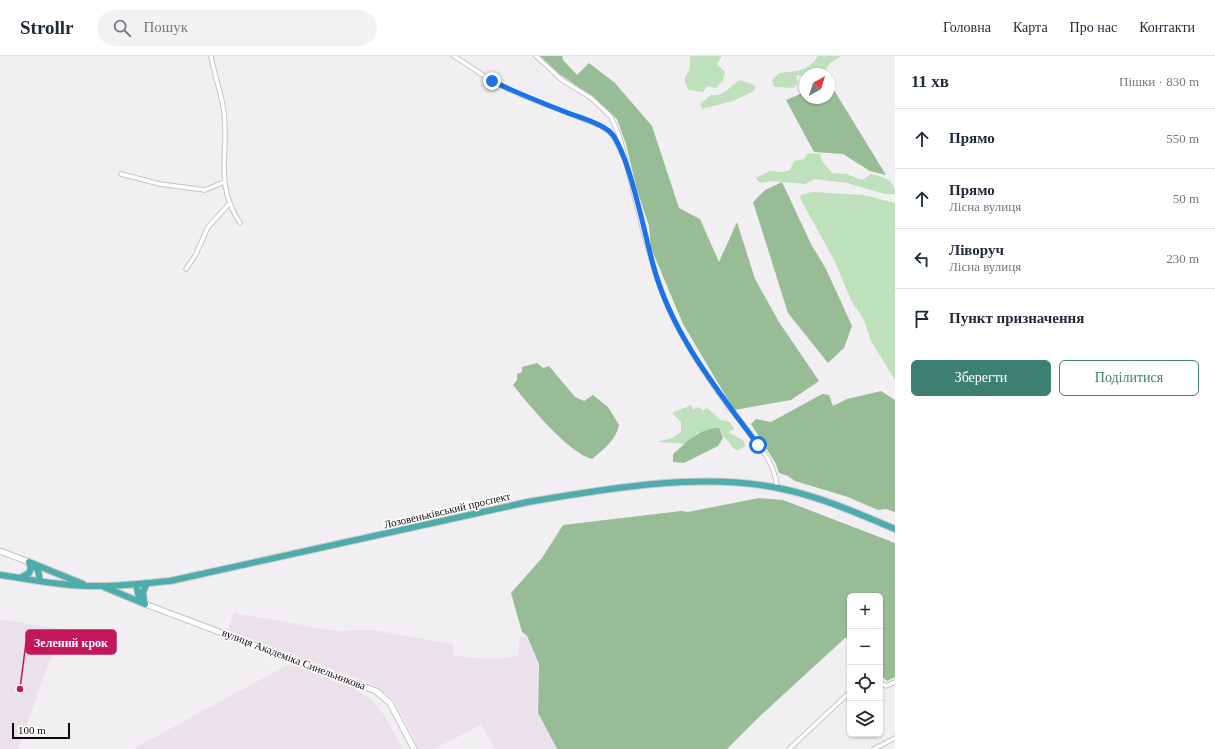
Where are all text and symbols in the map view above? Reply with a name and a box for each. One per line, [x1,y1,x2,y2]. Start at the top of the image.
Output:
search box [97,10,377,46]
text: Strollr [20,17,73,38]
icon: search [111,17,133,39]
text: Пошук [143,19,188,35]
text: Головна [943,20,991,35]
text: Карта [1013,20,1048,35]
text: Про нас [1070,20,1117,35]
text: Контакти [1139,20,1195,35]
north arrow [799,68,835,104]
route end [483,72,501,90]
text: 11 хв [911,72,949,91]
text: Пішки · 830 m [1119,74,1199,89]
icon: ahead [911,128,933,150]
text: Прямо [949,130,995,146]
text: 550 m [1166,131,1199,146]
text: Прямо [949,182,995,198]
icon: ahead [911,188,933,210]
text: 50 m [1173,191,1199,206]
text: Лісна вулиця [949,199,1021,214]
text: Ліворуч [949,242,1004,258]
icon: left [911,248,933,270]
text: 230 m [1166,251,1199,266]
text: Лісна вулиця [949,259,1021,274]
icon: arrive [911,308,933,330]
text: Пункт призначення [949,310,1084,326]
button: Зберегти [911,360,1051,396]
button: Поділитися [1059,360,1199,396]
route start [749,436,767,454]
street label: Лозовеньківський проспект [383,490,512,530]
map controls [847,593,883,737]
button: + [847,593,883,629]
street label: вулиця Академіка Синельникова [221,626,368,692]
button: − [847,629,883,665]
callout: Зелений крок [26,630,116,654]
text: Зелений крок [34,636,108,650]
button: locate [847,665,883,701]
button: layers [847,701,883,737]
scale bar [12,721,70,740]
text: 100 m [18,724,46,736]

